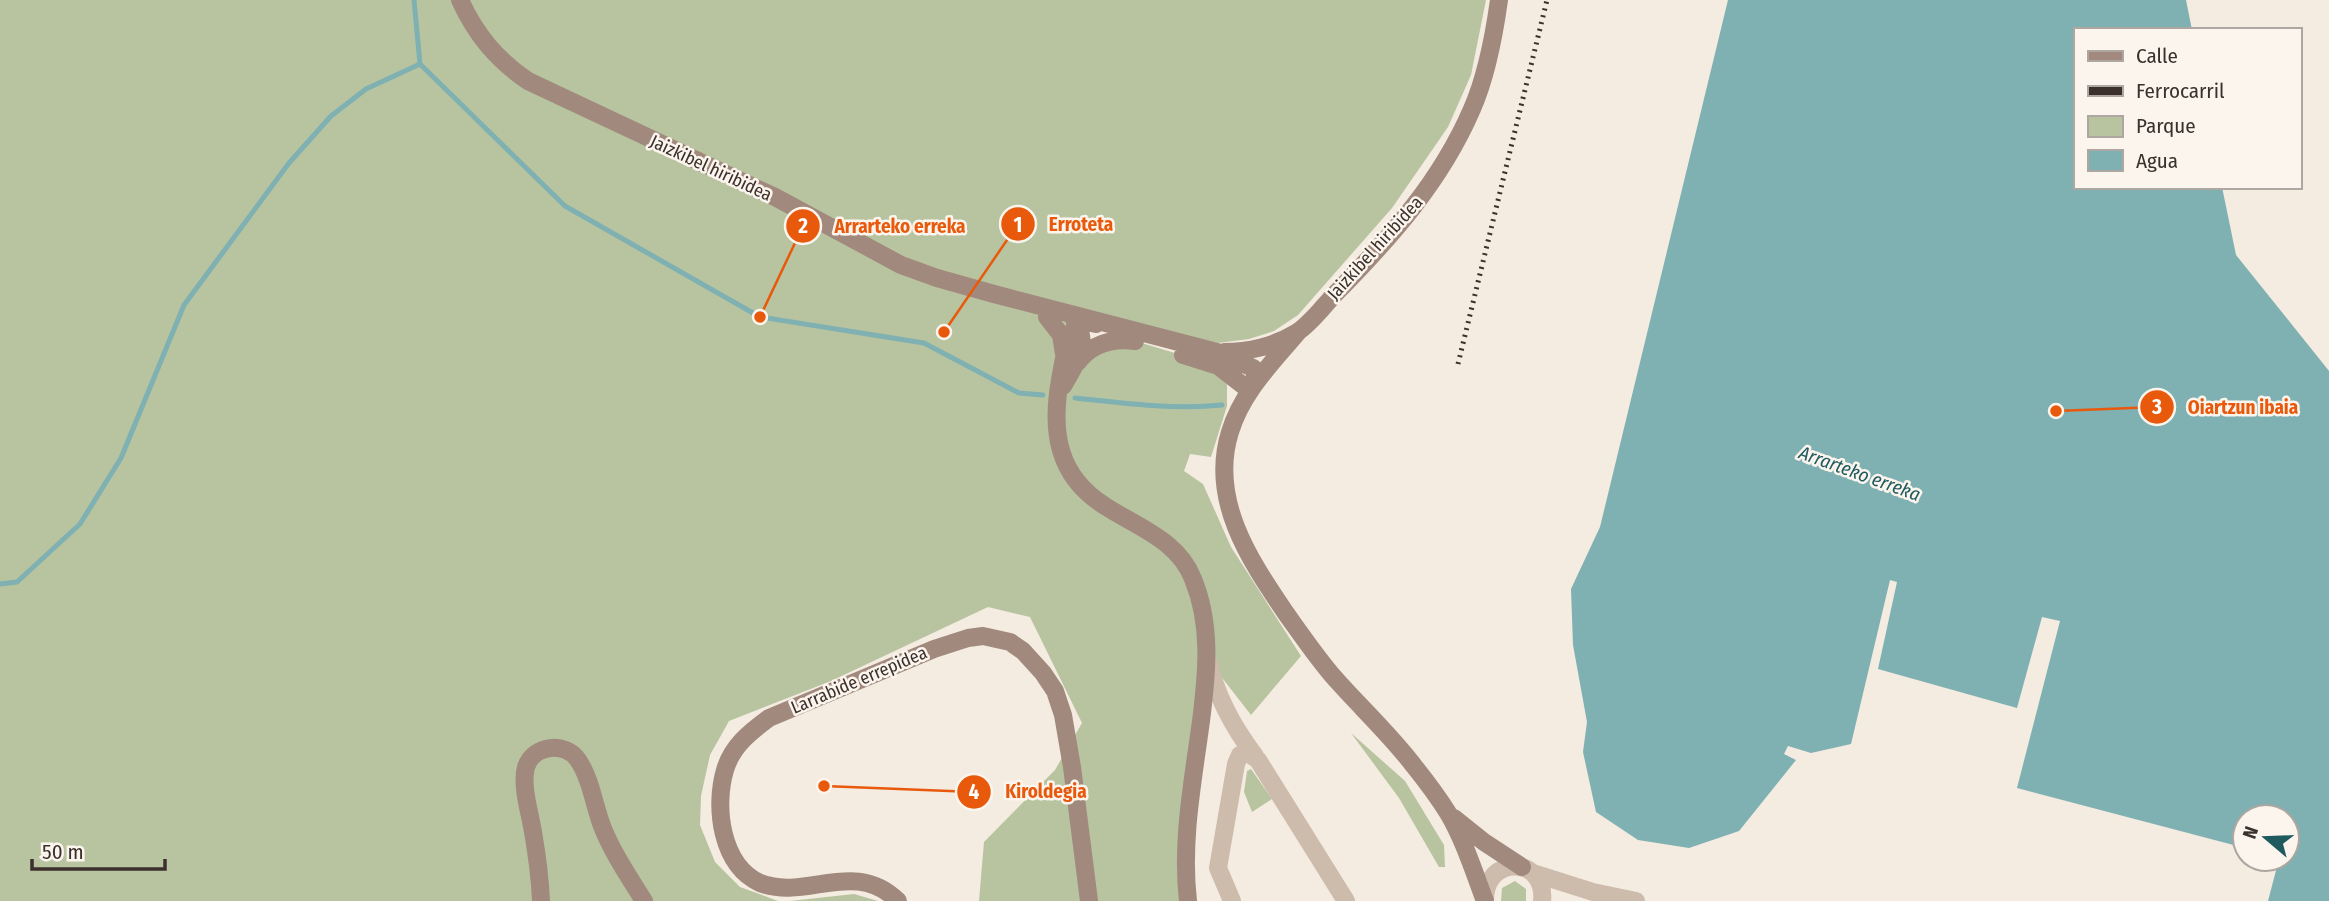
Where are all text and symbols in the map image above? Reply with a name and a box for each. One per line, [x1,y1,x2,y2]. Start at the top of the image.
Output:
legend [2074,28,2301,189]
text: Calle [2136,43,2178,69]
text: Ferrocarril [2136,78,2225,104]
text: Parque [2136,113,2196,139]
street label: Jaizkibel hiribidea [647,130,776,206]
text: Agua [2136,148,2178,174]
street label: Jaizkibel hiribidea [1323,191,1427,304]
callout: Erroteta [1000,204,1127,244]
callout: Arrarteko erreka [786,206,980,246]
text: 1 [1014,212,1022,238]
text: 2 [797,213,808,239]
text: Erroteta [1049,213,1113,236]
text: Arrarteko erreka [833,215,966,238]
callout: Oiartzun ibaia [2139,387,2313,427]
text: 3 [2151,394,2162,420]
text: Oiartzun ibaia [2188,396,2298,419]
water label: Arrarteko erreka [1795,441,1924,506]
street label: Larrabide errepidea [788,641,930,719]
callout: Kiroldegia [957,772,1101,812]
text: 4 [969,779,980,805]
text: Kiroldegia [1005,780,1087,803]
north arrow [2231,803,2301,873]
text: N [2238,823,2263,842]
scale bar [32,828,164,872]
text: 50 m [42,839,84,865]

